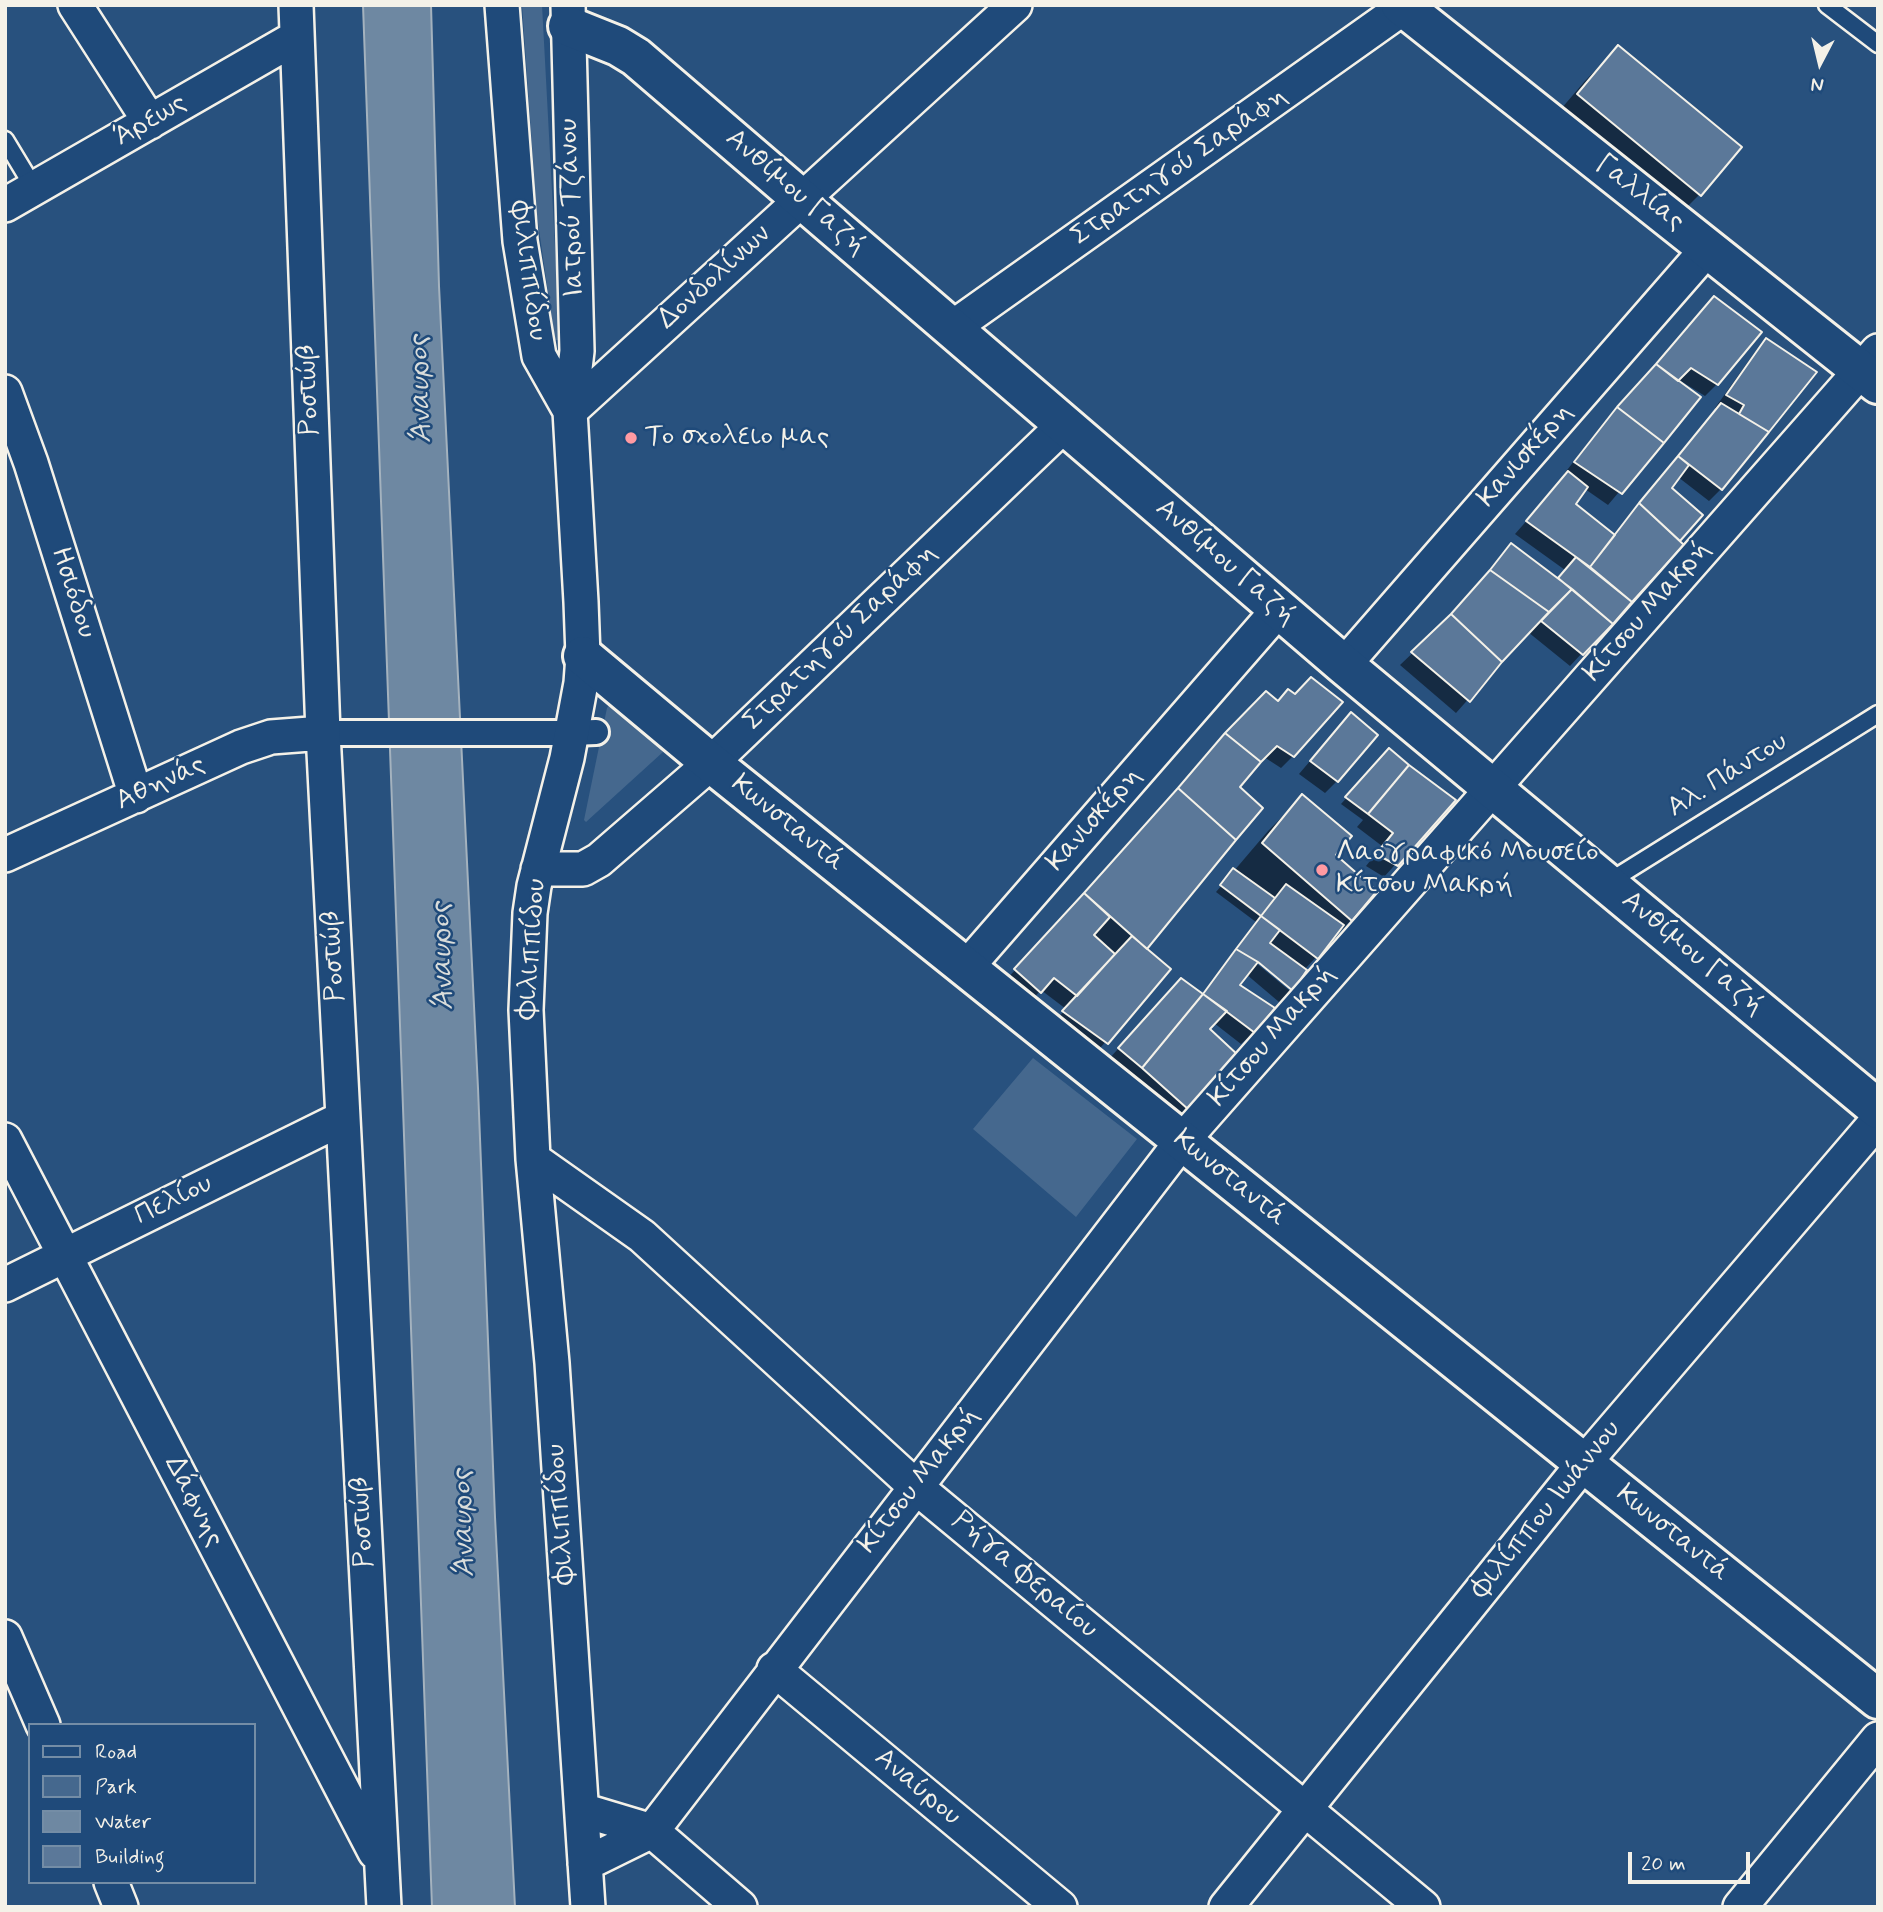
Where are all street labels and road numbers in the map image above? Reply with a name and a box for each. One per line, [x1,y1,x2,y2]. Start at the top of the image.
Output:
street label: Στρατηγού Σαράφη [1066,80,1294,254]
street label: Άρεως [109,87,193,155]
street label: Ιατρού Τζάνου [553,118,593,298]
street label: Ανθίμου Γαζή [718,123,872,263]
street label: Γαλλίας [1587,149,1691,239]
street label: Φιλιππίδου [501,199,553,343]
street label: Δονδολίνων [652,219,778,337]
street label: Ροστώβ [292,344,328,436]
street label: Κανισκέρη [1471,397,1581,515]
street label: Ανθίμου Γαζή [1148,493,1302,633]
street label: Κίτσου Μακρή [1577,534,1719,690]
street label: Στρατηγού Σαράφη [737,537,945,739]
street label: Ησιόδου [42,543,102,643]
street label: Αλ. Πάντου [1662,726,1794,826]
street label: Αθηνάς [111,749,211,819]
street label: Κανισκέρη [1040,761,1150,879]
street label: Κωνσταντά [723,768,851,880]
street label: Φιλιππίδου [511,878,555,1020]
street label: Ανθίμου Γαζή [1614,885,1770,1023]
street label: Ροστώβ [316,910,354,1002]
street label: Κίτσου Μακρή [1202,959,1344,1115]
street label: Κωνσταντά [1165,1123,1293,1235]
street label: Πελίου [130,1168,218,1234]
street label: Κίτσου Μακρή [852,1401,988,1561]
street label: Φιλίππου Ιωάννου [1465,1414,1629,1606]
street label: Φιλιππίδου [540,1443,584,1585]
street label: Δάφνης [156,1451,230,1553]
street label: Ροστώβ [345,1476,383,1568]
street label: Κωνσταντά [1608,1478,1736,1590]
street label: Ρήγα Φεραίου [944,1505,1104,1647]
street label: Αναύρου [867,1742,967,1834]

